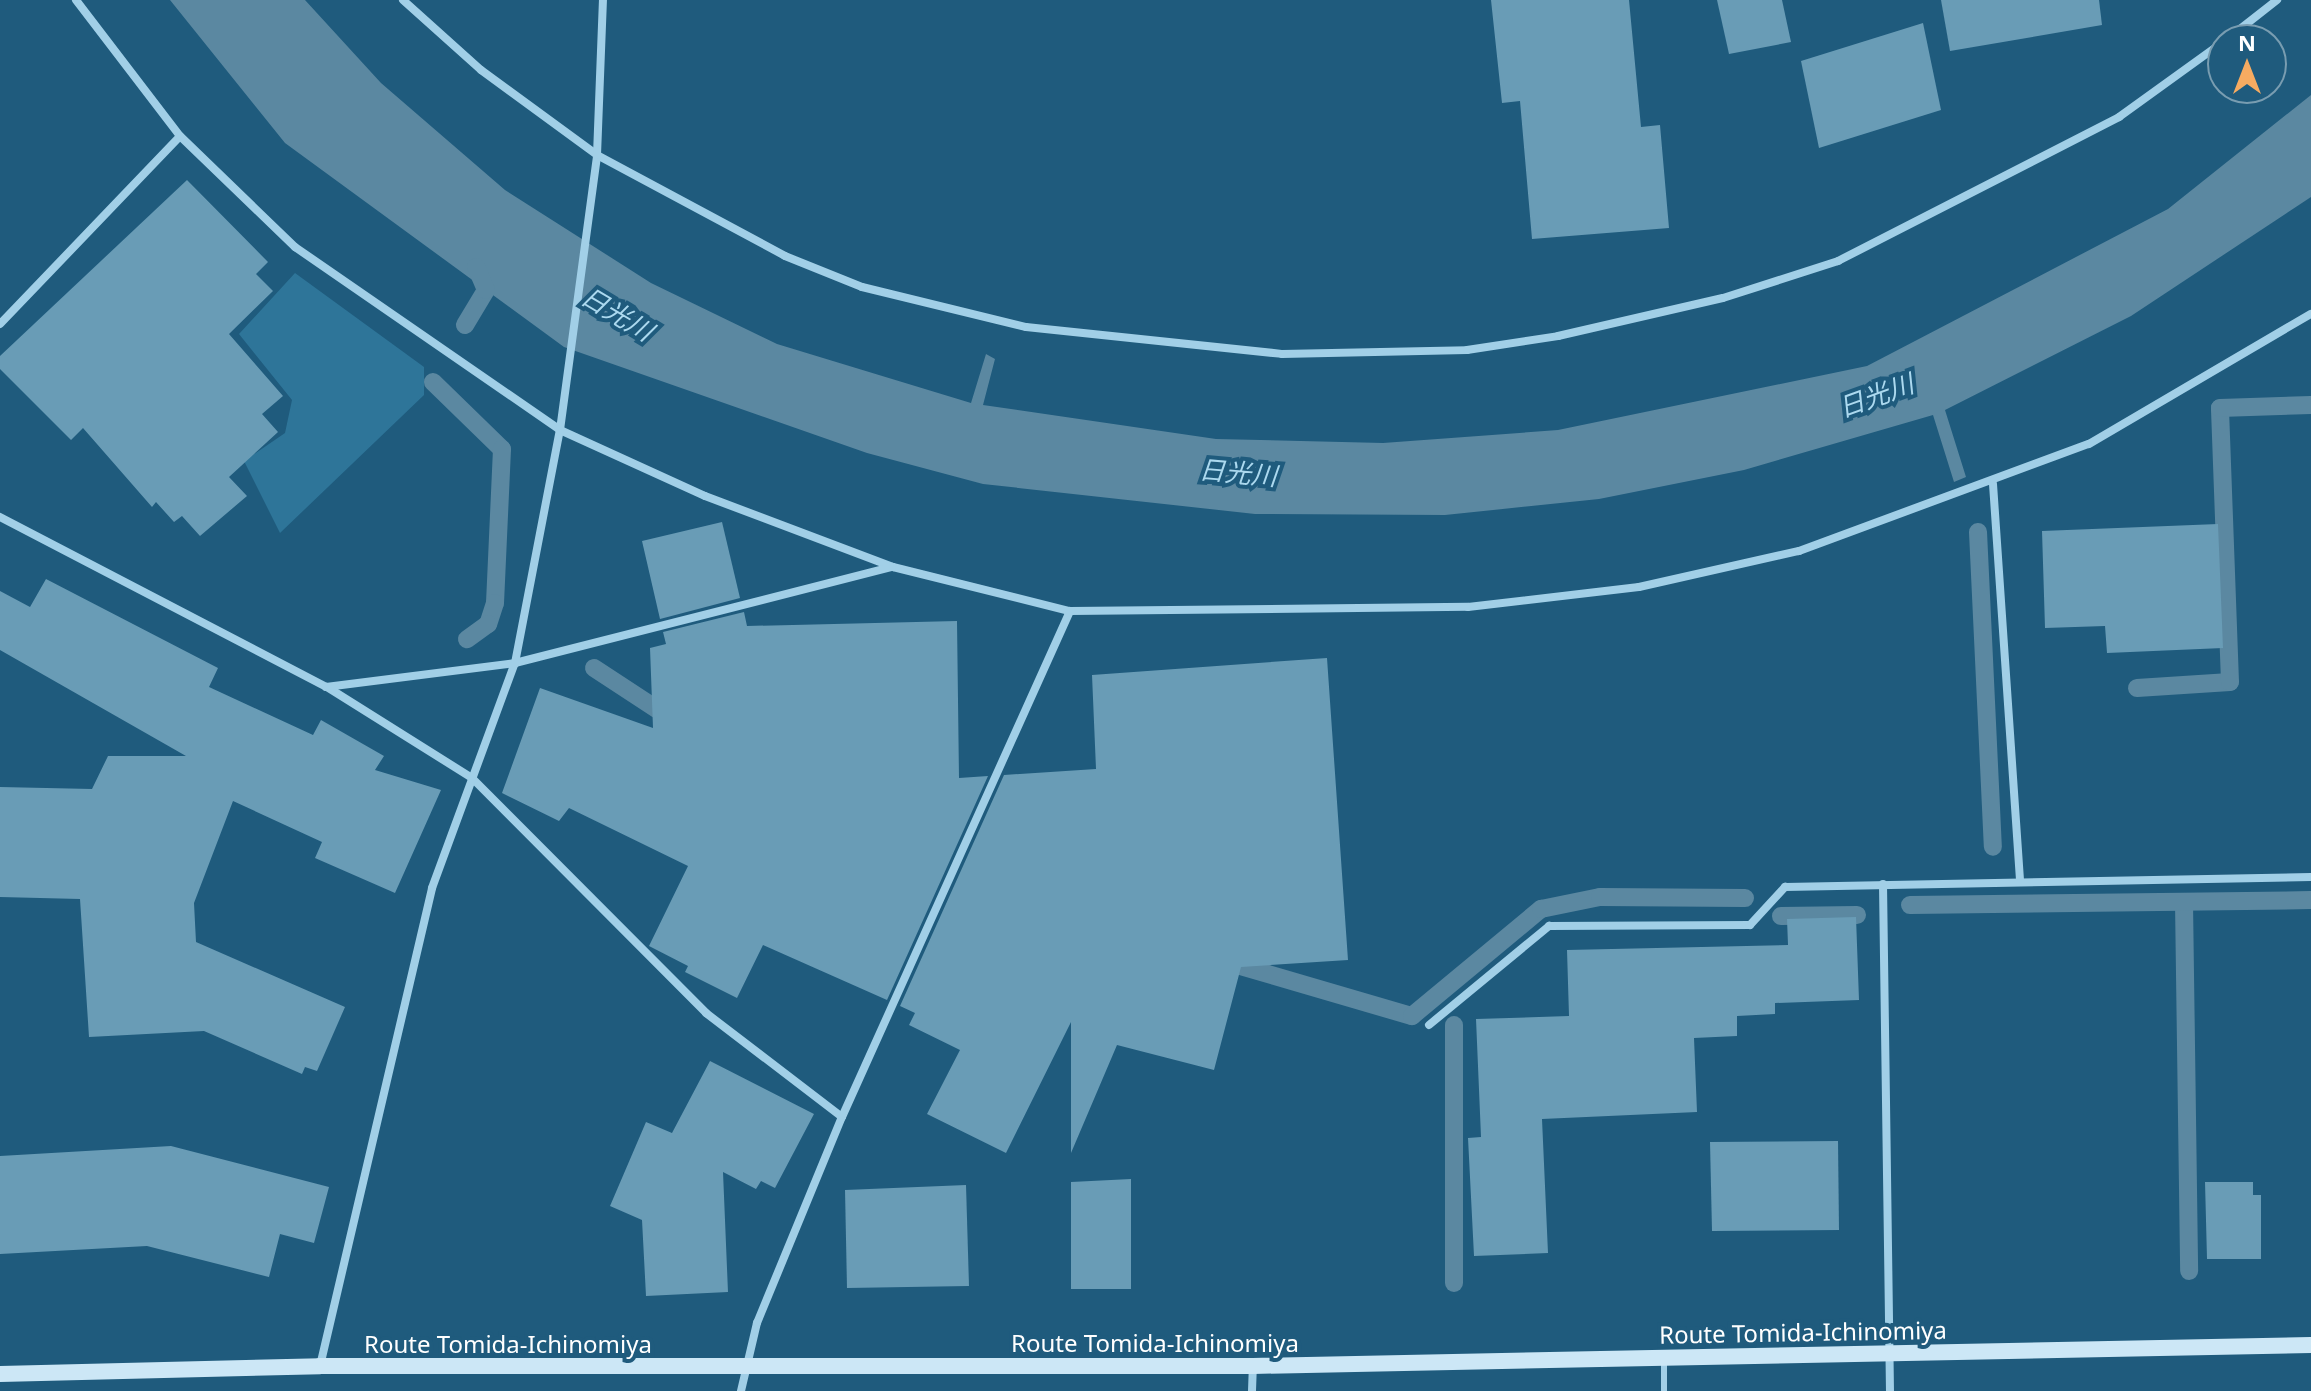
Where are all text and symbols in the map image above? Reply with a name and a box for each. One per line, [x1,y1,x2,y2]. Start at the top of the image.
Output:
north arrow [2207,24,2287,104]
text: N [2238,27,2256,57]
water label: 日光川 [576,281,658,347]
water label: 日光川 [1834,368,1918,424]
water label: 日光川 [1198,454,1278,492]
street label: Route Tomida-Ichinomiya [1659,1315,1947,1349]
street label: Route Tomida-Ichinomiya [1011,1329,1299,1357]
street label: Route Tomida-Ichinomiya [364,1330,652,1358]

